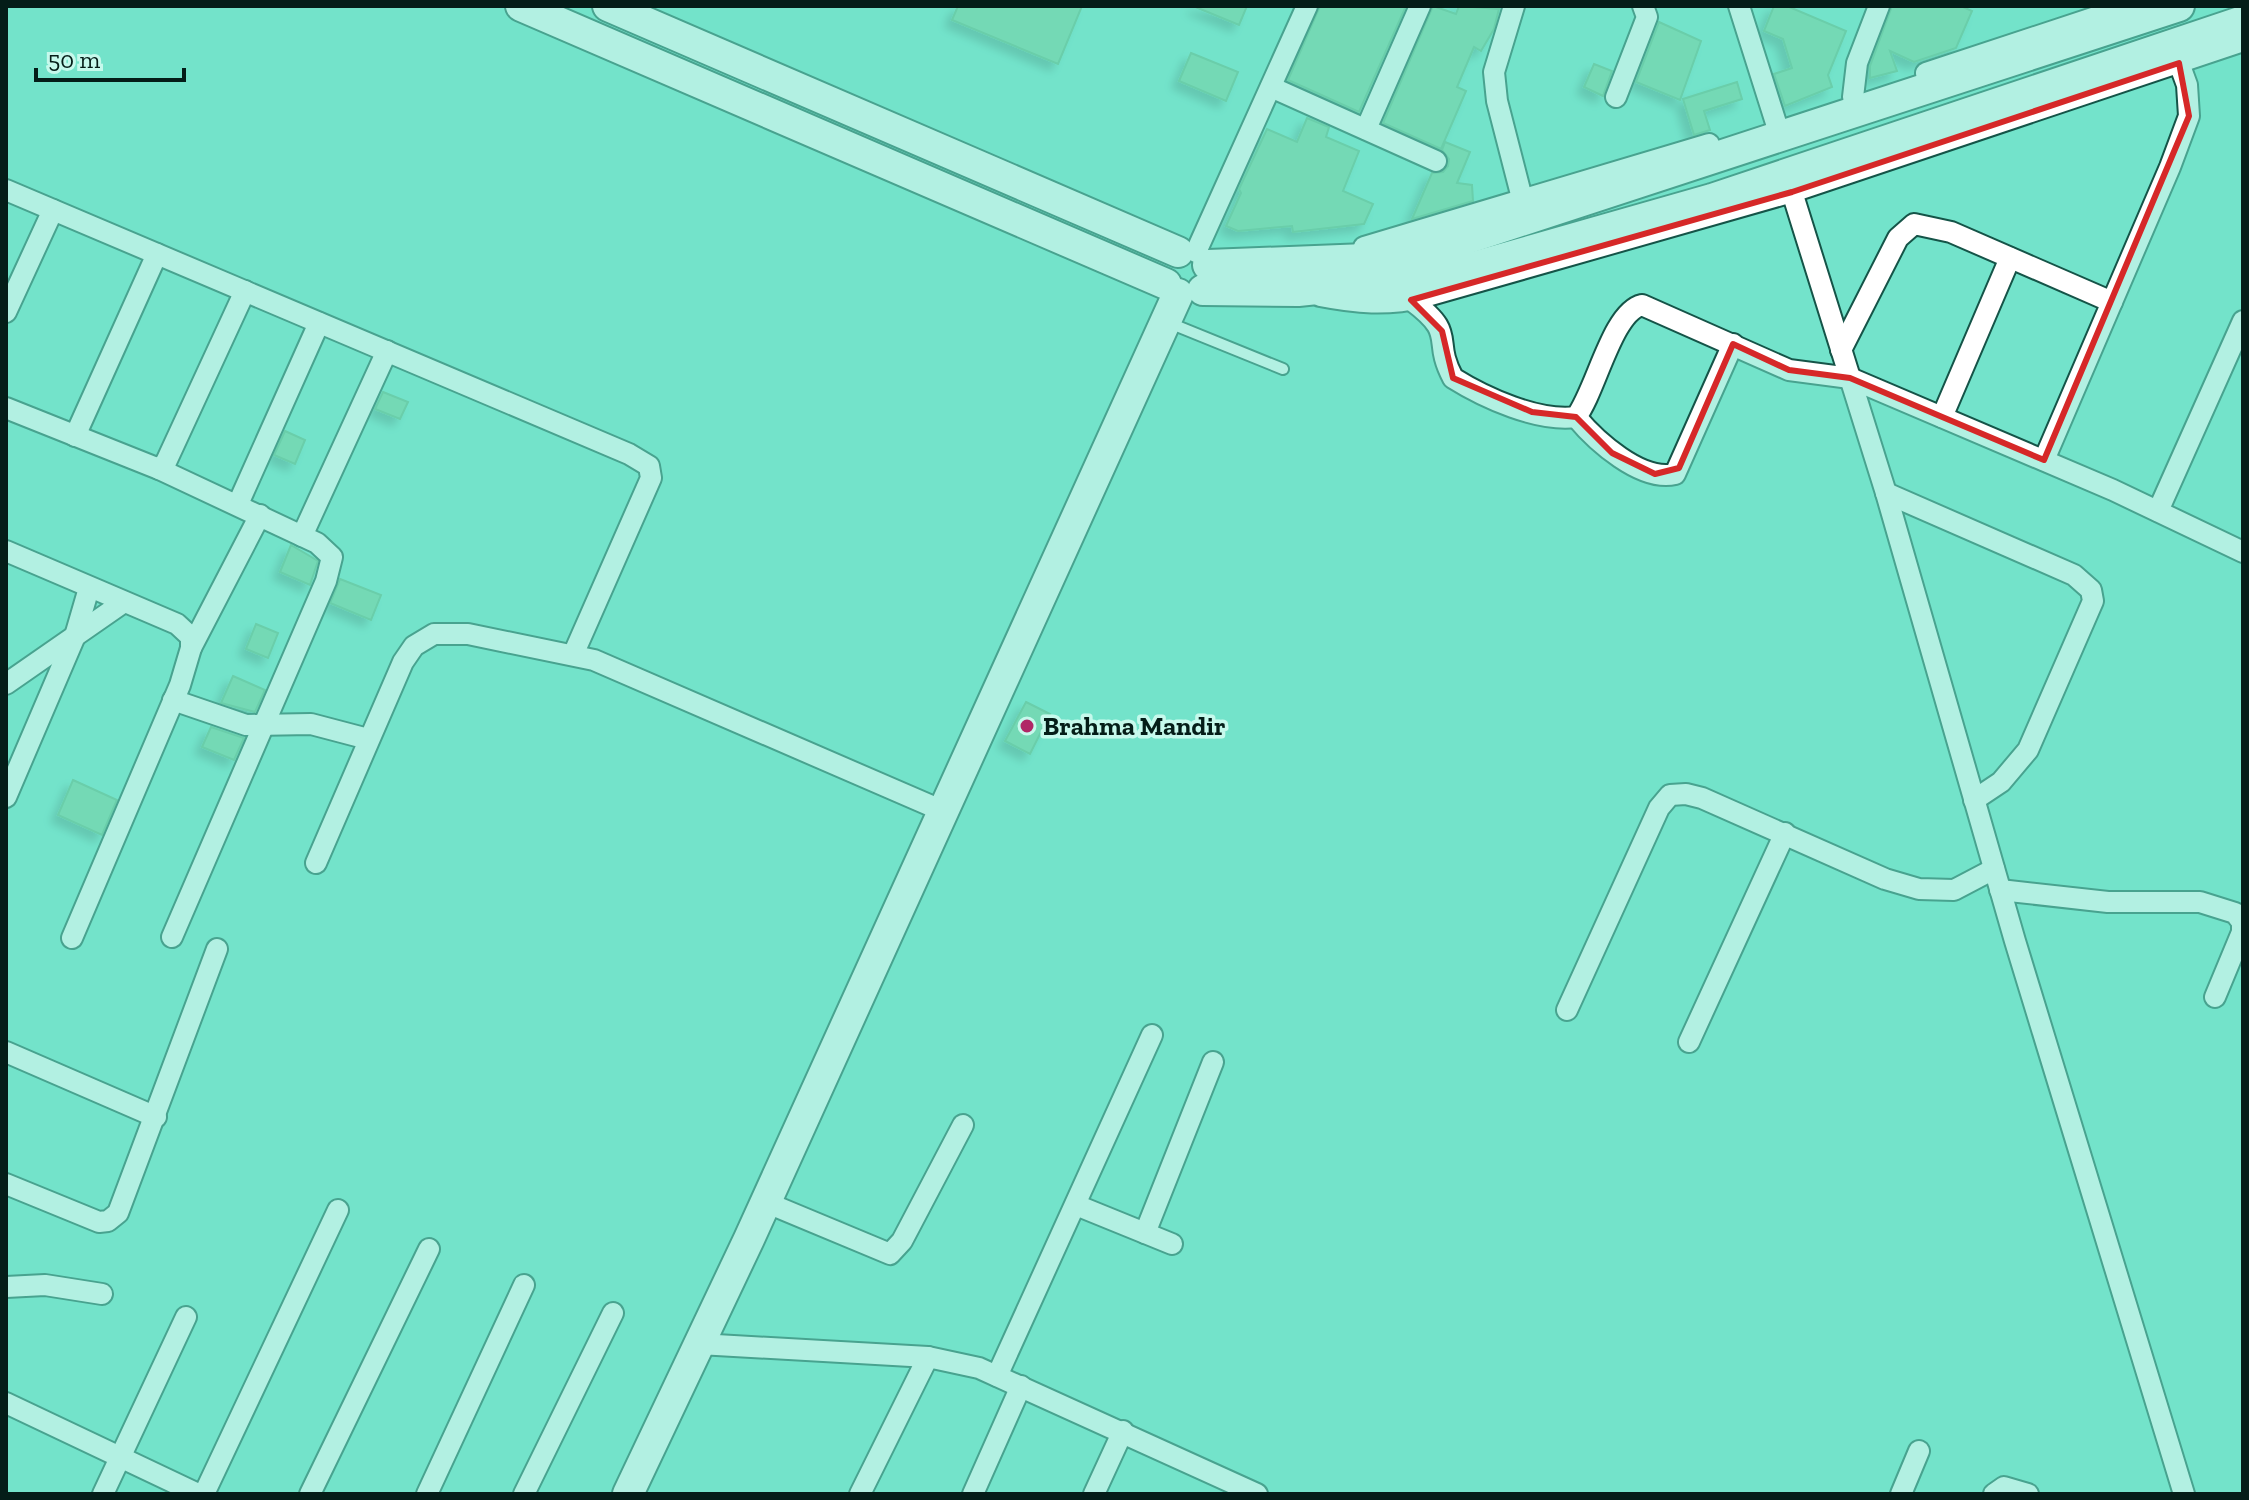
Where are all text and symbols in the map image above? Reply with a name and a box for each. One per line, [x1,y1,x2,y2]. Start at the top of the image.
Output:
scale bar [36,32,184,82]
text: 50 m [48,45,101,74]
place label: Brahma Mandir [1043,710,1226,742]
marker: Brahma Mandir [1018,717,1036,735]

